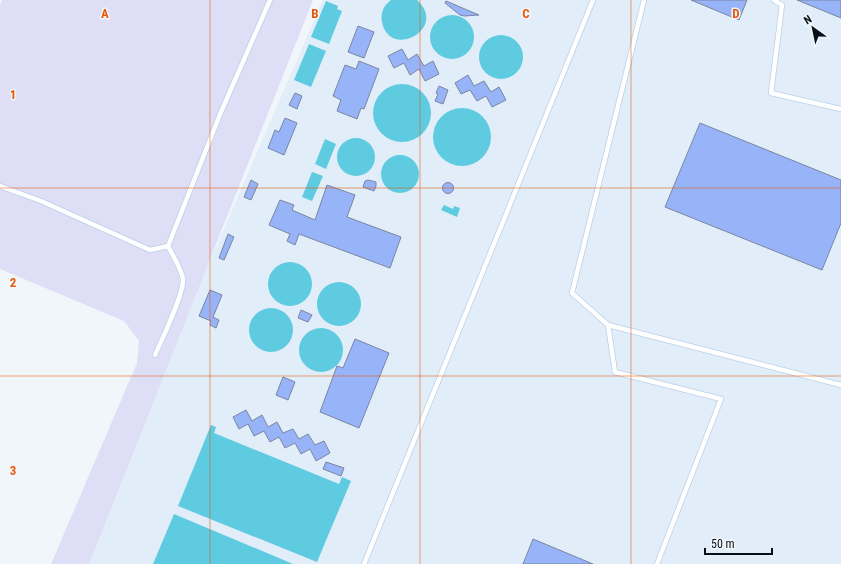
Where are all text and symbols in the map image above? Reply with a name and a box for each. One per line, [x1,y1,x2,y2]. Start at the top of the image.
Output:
text: A [101,6,109,21]
text: B [311,6,319,21]
text: C [522,6,530,21]
text: D [732,6,740,21]
north arrow [793,8,833,48]
text: N [801,13,814,27]
text: 1 [10,87,16,102]
text: 2 [10,275,17,290]
text: 3 [10,463,16,478]
scale bar [705,530,772,556]
text: 50 m [711,537,735,551]

